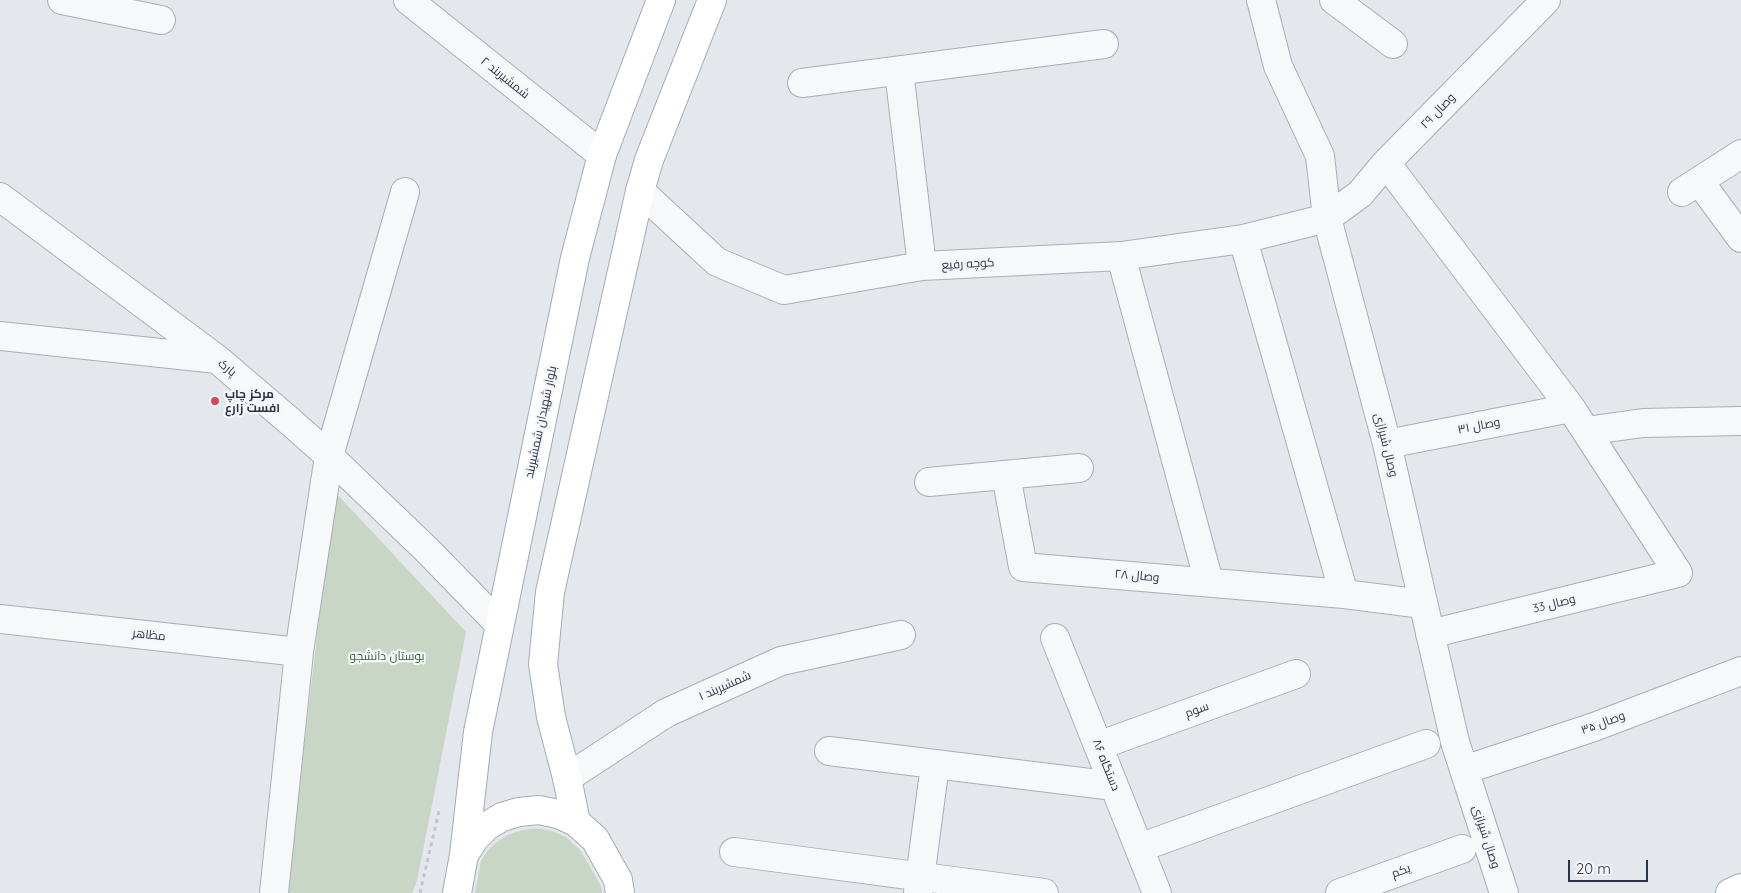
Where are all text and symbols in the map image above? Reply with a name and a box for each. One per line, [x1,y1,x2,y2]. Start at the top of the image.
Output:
street label: شمشیربند ۲ [478,54,532,102]
street label: وصال ۲۹ [1418,90,1458,132]
street label: کوچه رفیع [941,255,995,273]
street label: پارک [215,356,239,380]
street label: بلوار شهیدان شمشیربند [522,365,560,479]
place label: مرکز چاپ افست زارع [225,387,280,415]
marker: مرکز چاپ افست زارع [209,395,221,407]
street label: وصال شیرازی [1371,412,1401,478]
street label: وصال ۳۱ [1457,415,1501,437]
street label: وصال ۲۸ [1114,567,1160,585]
street label: وصال 33 [1531,592,1577,616]
street label: مظاهر [132,626,166,644]
park label: بوستان دانشجو [349,649,425,663]
street label: شمشیربند ۱ [697,668,753,704]
street label: سوم [1183,699,1211,721]
street label: وصال ۳۵ [1579,708,1627,738]
street label: دستگاه ۸۶ [1089,737,1123,793]
street label: وصال شیرازی [1469,804,1503,870]
scale bar [1571,850,1651,882]
text: 20 m [1576,859,1611,878]
street label: یکم [1390,861,1412,881]

